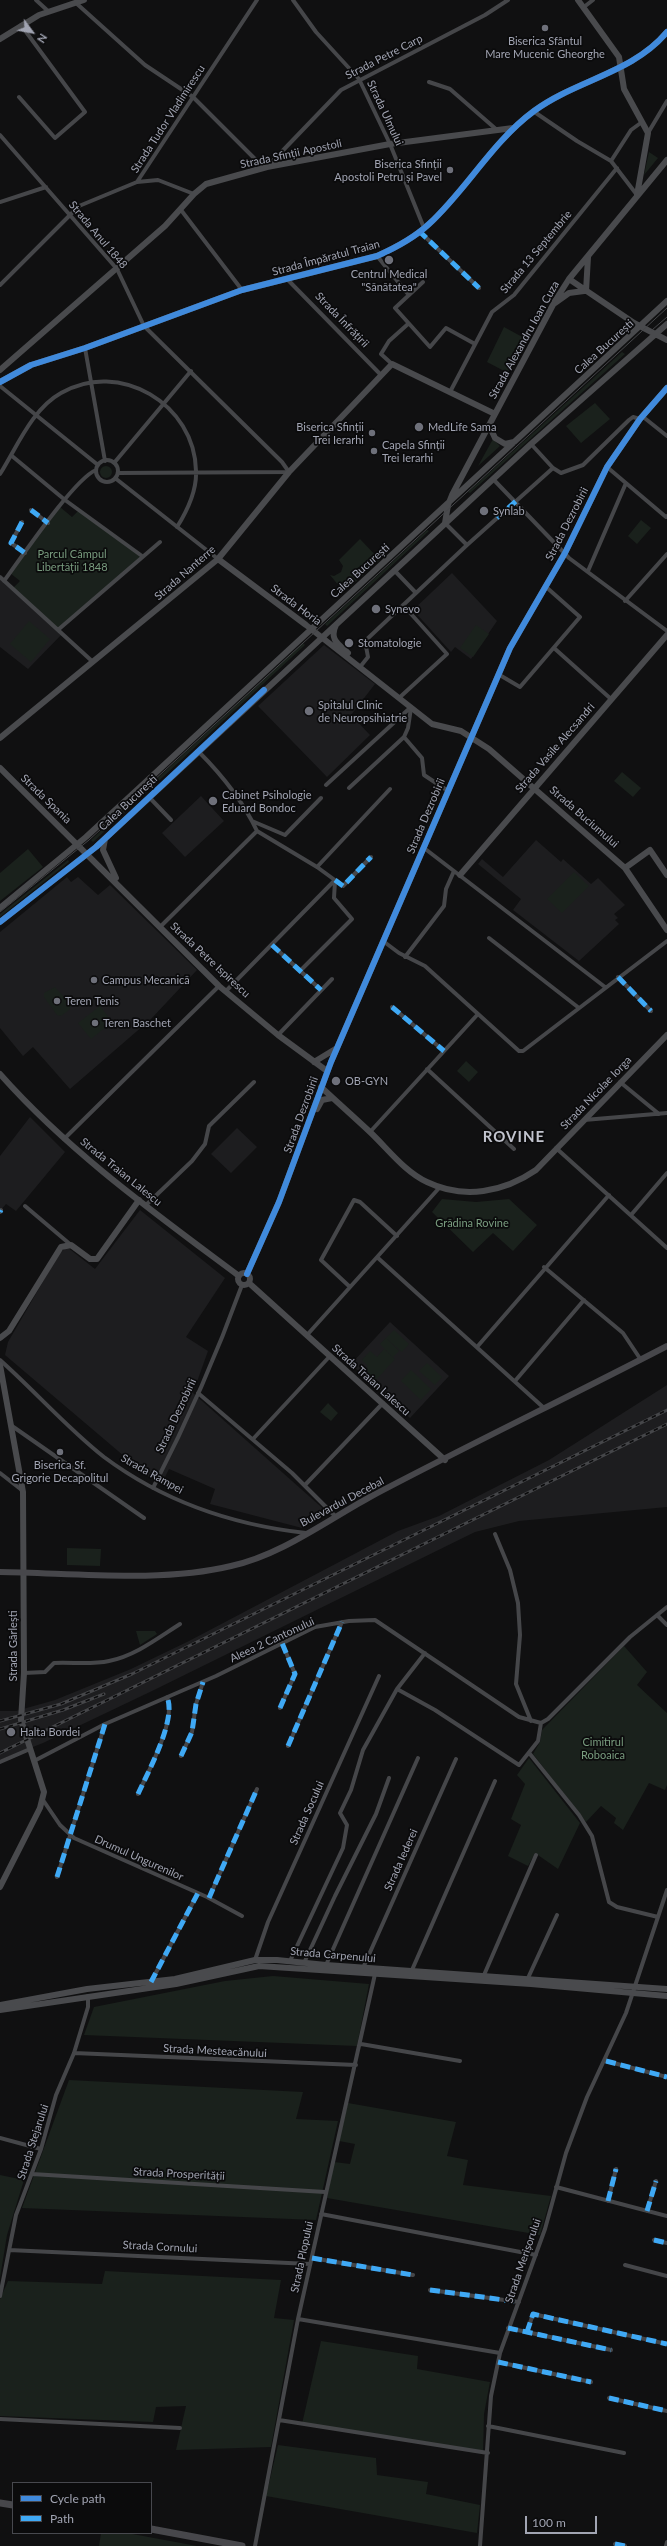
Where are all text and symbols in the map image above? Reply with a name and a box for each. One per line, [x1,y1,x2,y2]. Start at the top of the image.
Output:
north arrow [12,12,52,52]
marker: Biserica Sfântul Mare Mucenic Gheorghe [540,23,550,33]
text: N [35,32,50,46]
street label: Strada Petre Carp [343,32,425,82]
place label: Biserica Sfântul Mare Mucenic Gheorghe [485,34,605,60]
street label: Strada Tudor Vladimirescu [128,63,208,175]
street label: Strada Ulmului [364,78,406,148]
street label: Strada Sfinții Apostoli [239,137,343,171]
place label: Biserica Sfinții Apostoli Petru și Pavel [334,157,442,183]
marker: Biserica Sfinții Apostoli Petru și Pavel [445,165,455,175]
street label: Strada Anul 1848 [66,199,130,271]
street label: Strada 13 Septembrie [497,208,575,296]
street label: Strada Împăratul Traian [271,237,381,279]
marker: Centrul Medical "Sănătatea" [383,254,395,266]
place label: Centrul Medical "Sănătatea" [351,267,427,293]
street label: Strada Alexandru Ioan Cuza [486,279,562,401]
street label: Strada Înfrățirii [312,290,372,350]
street label: Calea București [572,317,636,377]
place label: Biserica Sfinții Trei Ierarhi [296,420,364,446]
place label: MedLife Sama [428,420,496,434]
marker: MedLife Sama [413,421,425,433]
marker: Biserica Sfinții Trei Ierarhi [367,428,377,438]
place label: Capela Sfinții Trei Ierarhi [382,438,445,464]
marker: Capela Sfinții Trei Ierarhi [369,446,379,456]
street label: Strada Dezrobirii [543,485,591,563]
place label: Synlab [493,504,525,518]
marker: Synlab [478,505,490,517]
street label: Calea București [328,541,392,601]
street label: Strada Nanterre [152,543,218,603]
park label: Parcul Câmpul Libertății 1848 [36,547,108,573]
street label: Strada Horia [268,582,324,628]
place label: Synevo [385,602,420,616]
marker: Synevo [370,603,382,615]
place label: Stomatologie [358,636,421,650]
marker: Stomatologie [343,637,355,649]
place label: Spitalul Clinic de Neuropsihiatrie [318,698,407,724]
street label: Strada Vasile Alecsandri [512,700,598,796]
marker: Spitalul Clinic de Neuropsihiatrie [303,705,315,717]
street label: Strada Spania [18,772,74,826]
street label: Calea București [96,773,160,833]
street label: Strada Dezrobirii [404,776,448,856]
street label: Strada Buciumului [547,783,621,851]
place label: Cabinet Psihologie Eduard Bondoc [222,788,312,814]
marker: Cabinet Psihologie Eduard Bondoc [207,795,219,807]
street label: Strada Petre Ispirescu [167,920,253,1000]
place label: Campus Mecanică [102,973,190,987]
marker: Campus Mecanică [89,975,99,985]
place label: Teren Tenis [65,994,119,1008]
marker: Teren Tenis [52,996,62,1006]
place label: Teren Baschet [103,1016,171,1030]
marker: Teren Baschet [90,1018,100,1028]
street label: Strada Nicolae Iorga [558,1054,634,1132]
place label: OB-GYN [345,1074,388,1088]
street label: Strada Dezrobirii [281,1075,321,1155]
marker: OB-GYN [330,1075,342,1087]
district label: ROVINE [483,1128,545,1146]
street label: Strada Traian Lalescu [78,1135,164,1209]
park label: Grădina Rovine [435,1216,509,1230]
street label: Strada Traian Lalescu [329,1341,413,1419]
street label: Strada Dezrobirii [153,1377,199,1455]
marker: Biserica Sf. Grigorie Decapolitul [55,1447,65,1457]
street label: Strada Rampei [118,1451,186,1497]
place label: Biserica Sf. Grigorie Decapolitul [12,1458,108,1484]
street label: Bulevardul Decebal [298,1474,386,1530]
street label: Strada Gârlești [6,1611,20,1681]
street label: Aleea 2 Cantonului [228,1615,316,1665]
place label: Halta Bordei [20,1725,80,1739]
marker: Halta Bordei [5,1726,17,1738]
park label: Cimitirul Roboaica [581,1735,625,1761]
street label: Strada Socului [287,1779,327,1847]
street label: Strada Iederei [381,1827,421,1893]
street label: Drumul Ungurenilor [92,1832,186,1884]
street label: Strada Carpenului [290,1945,376,1965]
street label: Strada Mesteacănului [163,2042,267,2060]
street label: Strada Stejarului [15,2103,51,2181]
street label: Strada Prosperității [133,2165,225,2183]
street label: Strada Merișorului [502,2217,544,2305]
street label: Strada Plopului [288,2220,316,2294]
street label: Strada Cornului [122,2238,198,2256]
legend [12,2482,152,2534]
text: Cycle path [50,2491,105,2506]
scale bar [527,2508,599,2534]
text: Path [50,2511,74,2526]
text: 100 m [532,2515,566,2530]

